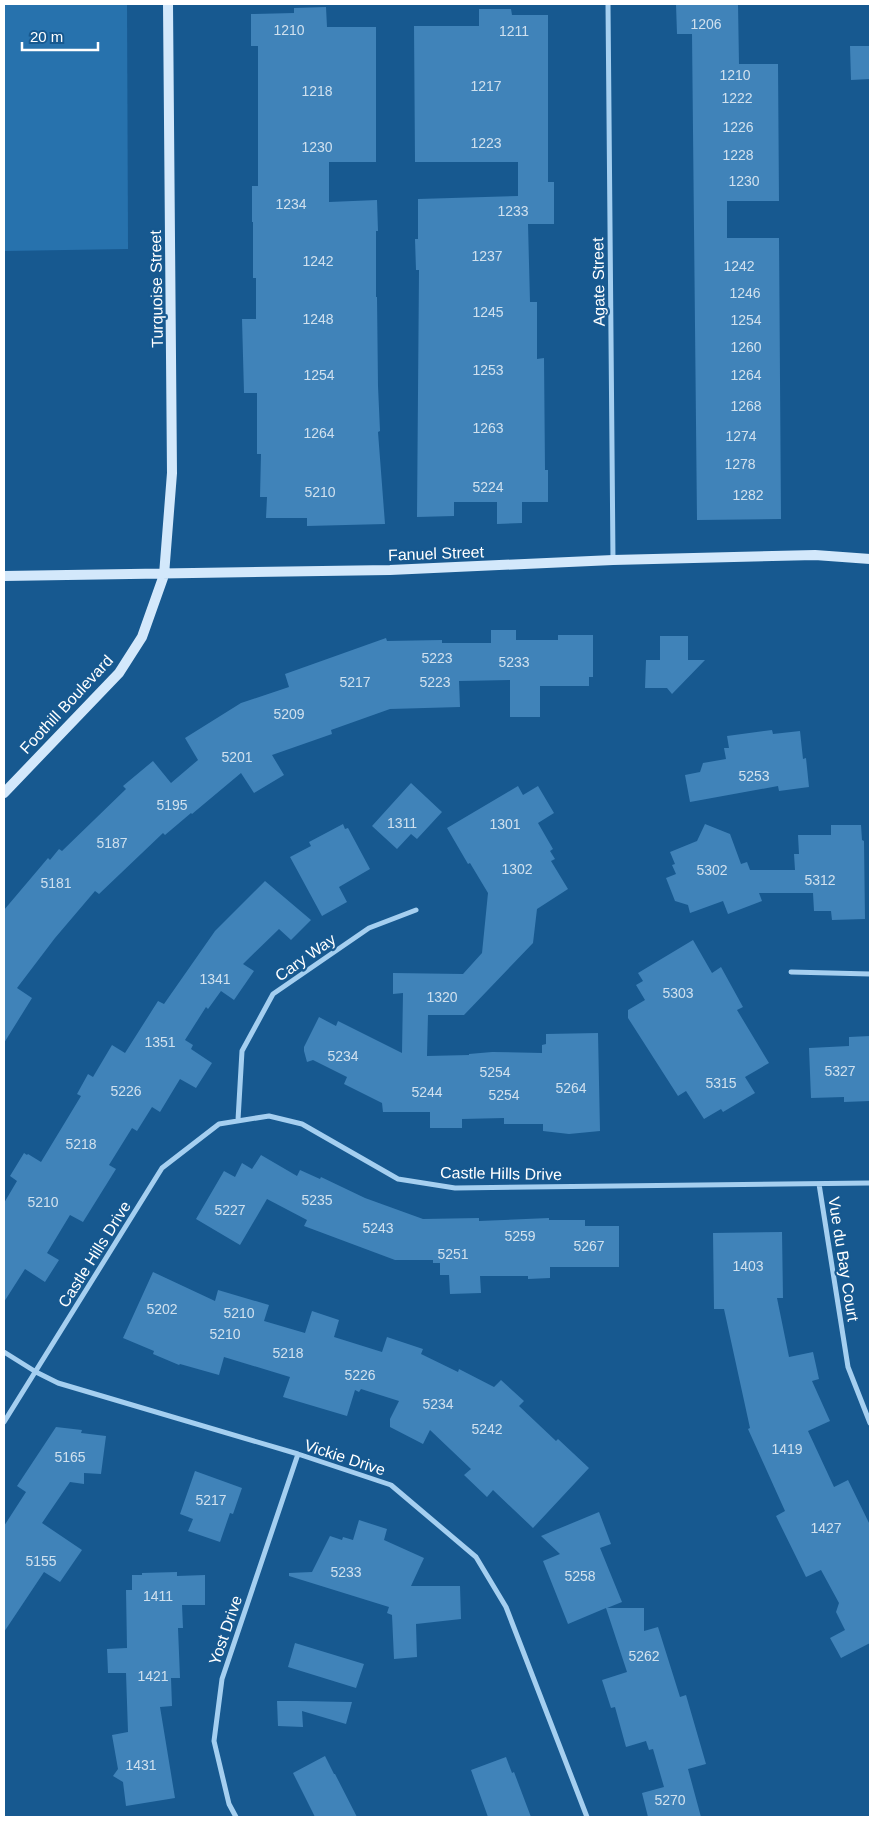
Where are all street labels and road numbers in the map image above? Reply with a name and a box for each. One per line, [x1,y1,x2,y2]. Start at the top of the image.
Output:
street label: Turquoise Street [147,229,166,348]
street label: Agate Street [589,237,608,327]
street label: Fanuel Street [388,543,485,564]
street label: Foothill Boulevard [16,652,116,757]
street label: Cary Way [272,930,339,984]
street label: Castle Hills Drive [440,1164,562,1183]
street label: Vue du Bay Court [825,1196,862,1323]
street label: Castle Hills Drive [55,1198,134,1310]
street label: Vickie Drive [302,1436,388,1479]
street label: Yost Drive [206,1593,245,1667]

